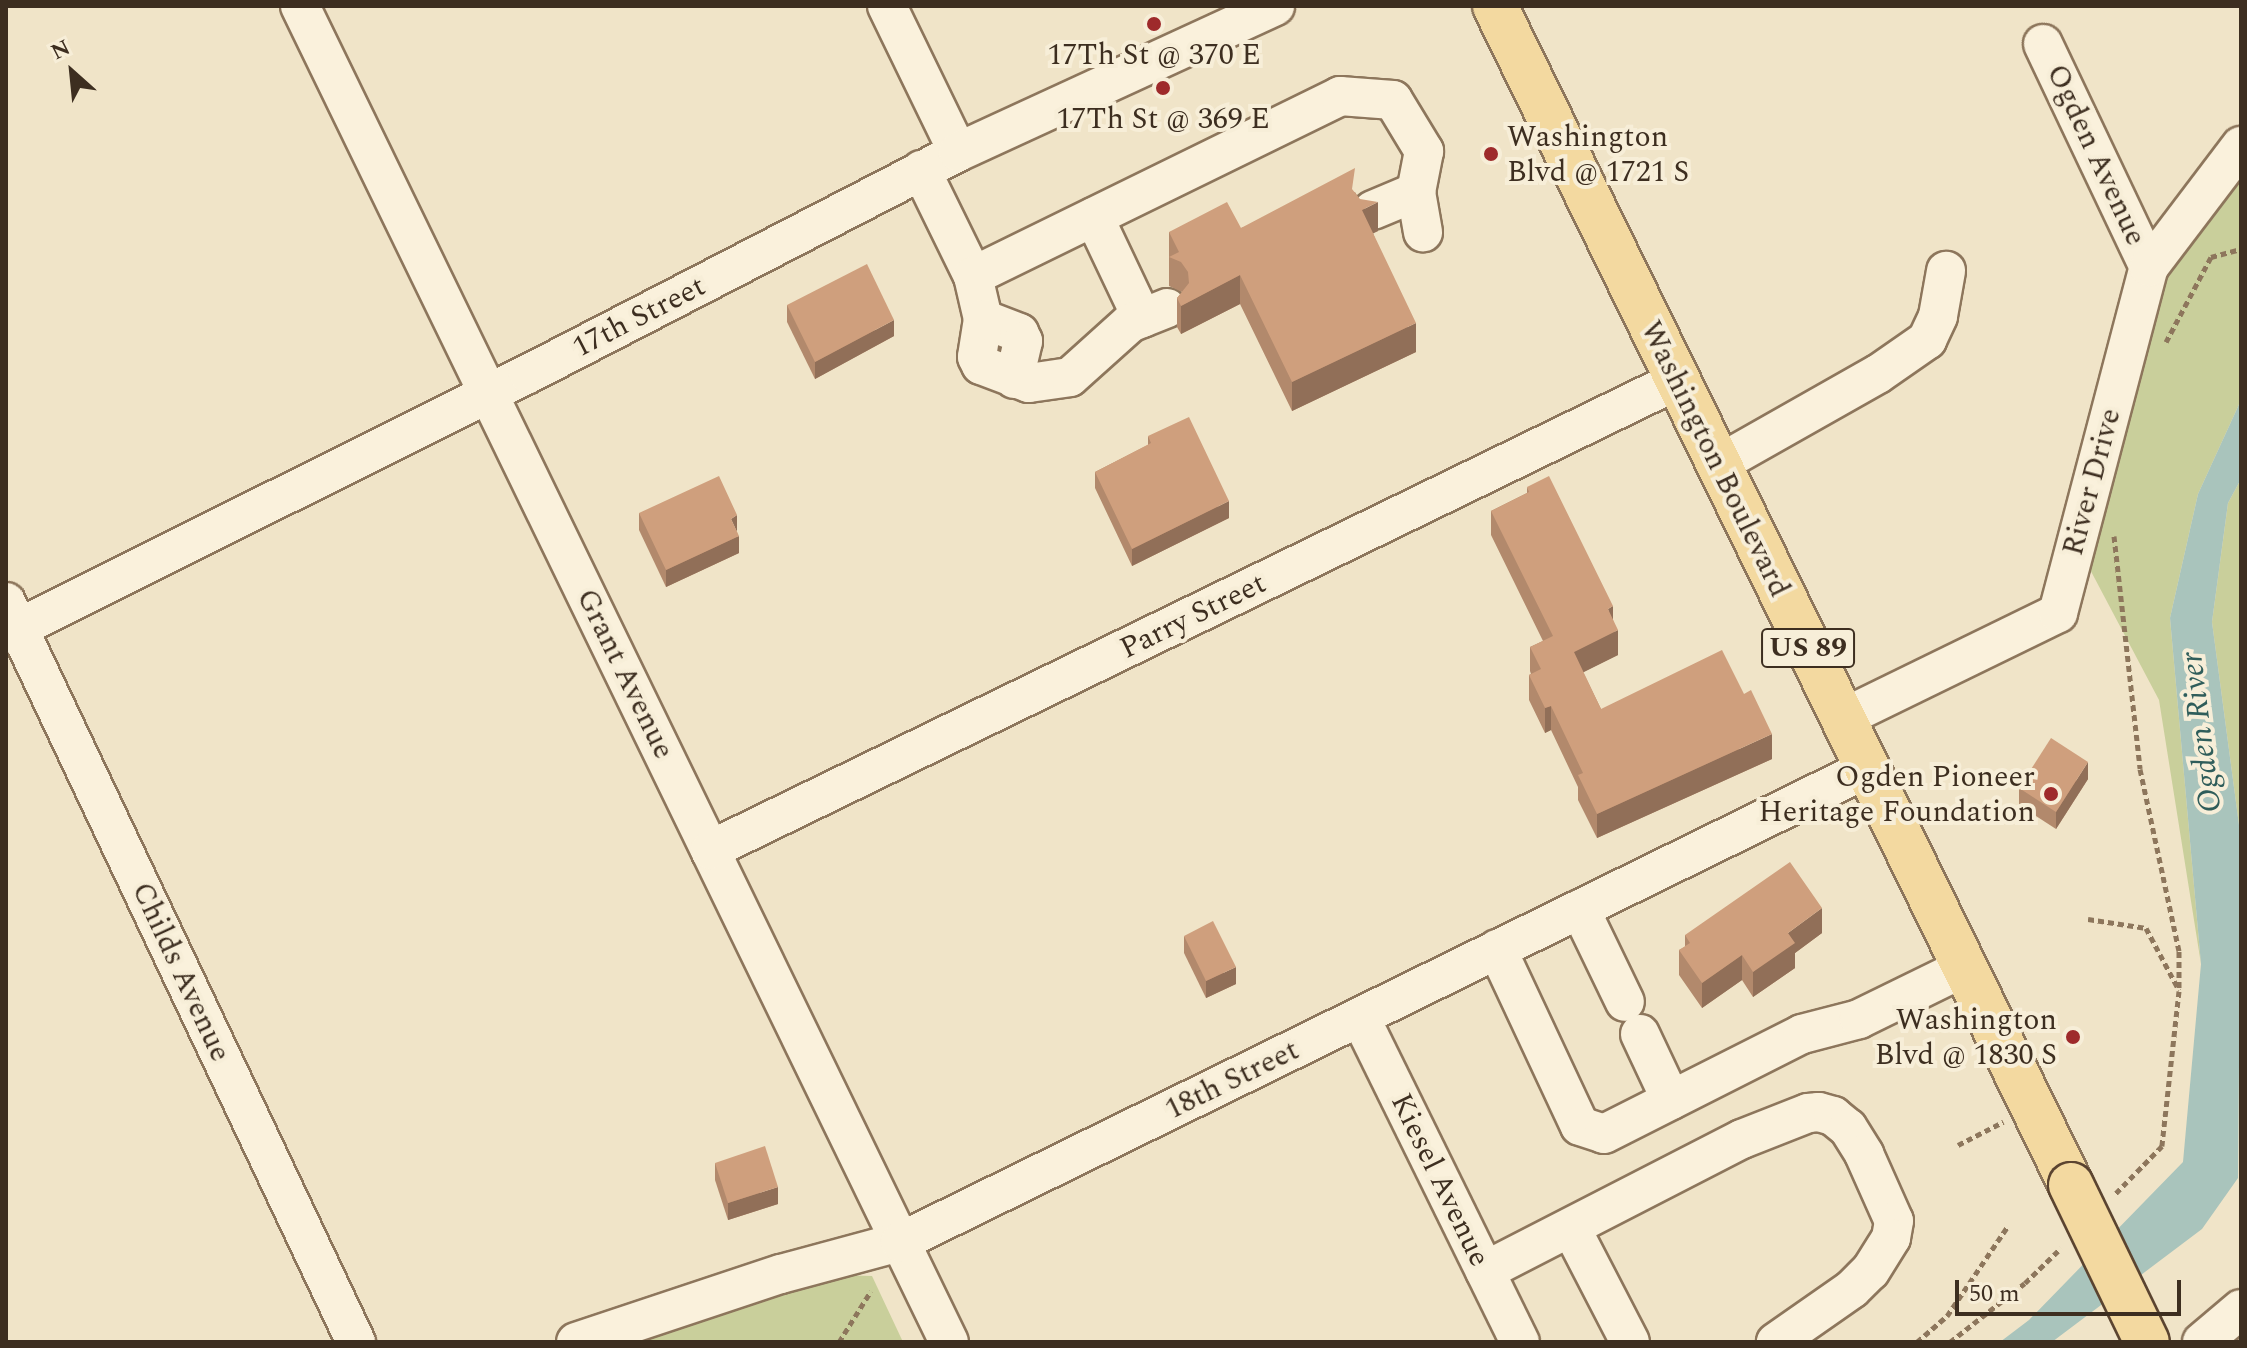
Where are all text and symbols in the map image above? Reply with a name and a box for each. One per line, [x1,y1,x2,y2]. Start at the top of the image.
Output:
marker: 17Th St @ 370 E [1145,15,1163,33]
text: N [45,31,76,69]
north arrow [32,32,112,112]
place label: 17Th St @ 370 E [1047,37,1261,73]
street label: Ogden Avenue [2038,59,2154,251]
marker: 17Th St @ 369 E [1154,79,1172,97]
place label: 17Th St @ 369 E [1056,101,1270,137]
place label: Washington Blvd @ 1721 S [1507,119,1689,190]
marker: Washington Blvd @ 1721 S [1482,145,1500,163]
street label: 17th Street [567,268,711,366]
street label: Washington Boulevard [1632,315,1798,603]
street label: River Drive [2055,404,2129,560]
street label: Parry Street [1114,565,1272,667]
street label: Grant Avenue [568,583,682,765]
road number: US 89 [1760,624,1856,672]
water label: Ogden River [2173,649,2231,815]
place label: Ogden Pioneer Heritage Foundation [1759,759,2035,830]
marker: Ogden Pioneer Heritage Foundation [2042,785,2060,803]
street label: Childs Avenue [124,877,238,1067]
place label: Washington Blvd @ 1830 S [1875,1002,2057,1072]
marker: Washington Blvd @ 1830 S [2064,1028,2082,1046]
street label: 18th Street [1159,1032,1305,1128]
street label: Kiesel Avenue [1383,1088,1497,1272]
scale bar [1959,1264,2185,1314]
text: 50 m [1969,1276,2020,1312]

